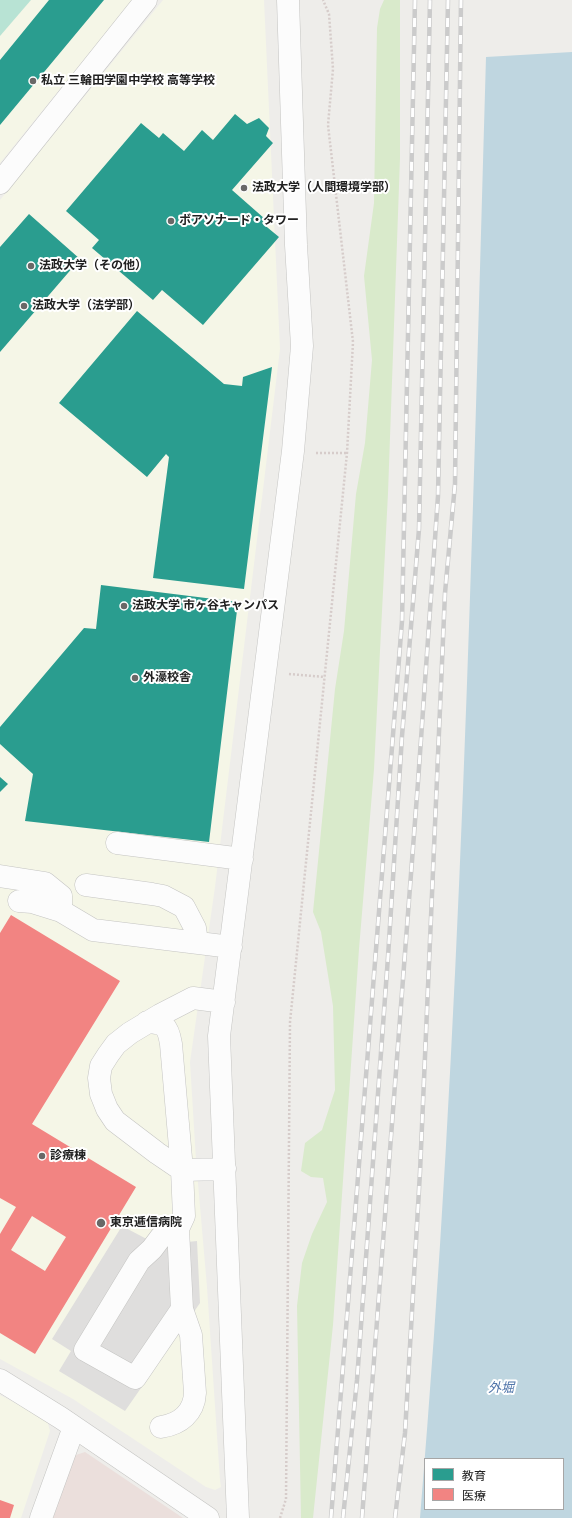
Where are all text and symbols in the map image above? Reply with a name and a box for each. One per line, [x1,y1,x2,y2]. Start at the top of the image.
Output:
place label: 私立 三輪田学園中学校 高等学校 [41,74,215,88]
marker: 私立 三輪田学園中学校 高等学校 [28,76,38,86]
place label: 法政大学（人間環境学部） [252,181,396,195]
marker: 法政大学（人間環境学部） [239,183,249,193]
place label: ボアソナード・タワー [179,214,299,228]
marker: ボアソナード・タワー [166,216,176,226]
place label: 法政大学（その他） [39,259,147,273]
marker: 法政大学（その他） [26,261,36,271]
place label: 法政大学（法学部） [32,299,140,313]
marker: 法政大学（法学部） [19,301,29,311]
place label: 法政大学 市ヶ谷キャンパス [132,599,279,613]
marker: 法政大学 市ヶ谷キャンパス [119,601,129,611]
place label: 外濠校舎 [143,671,191,685]
marker: 外濠校舎 [130,673,140,683]
place label: 診療棟 [50,1149,86,1163]
marker: 診療棟 [37,1151,47,1161]
place label: 東京逓信病院 [110,1216,182,1230]
marker: 東京逓信病院 [95,1217,107,1229]
water label: 外堀 [488,1380,514,1396]
legend [424,1458,564,1510]
text: 教育 [462,1468,486,1483]
text: 医療 [462,1488,486,1503]

